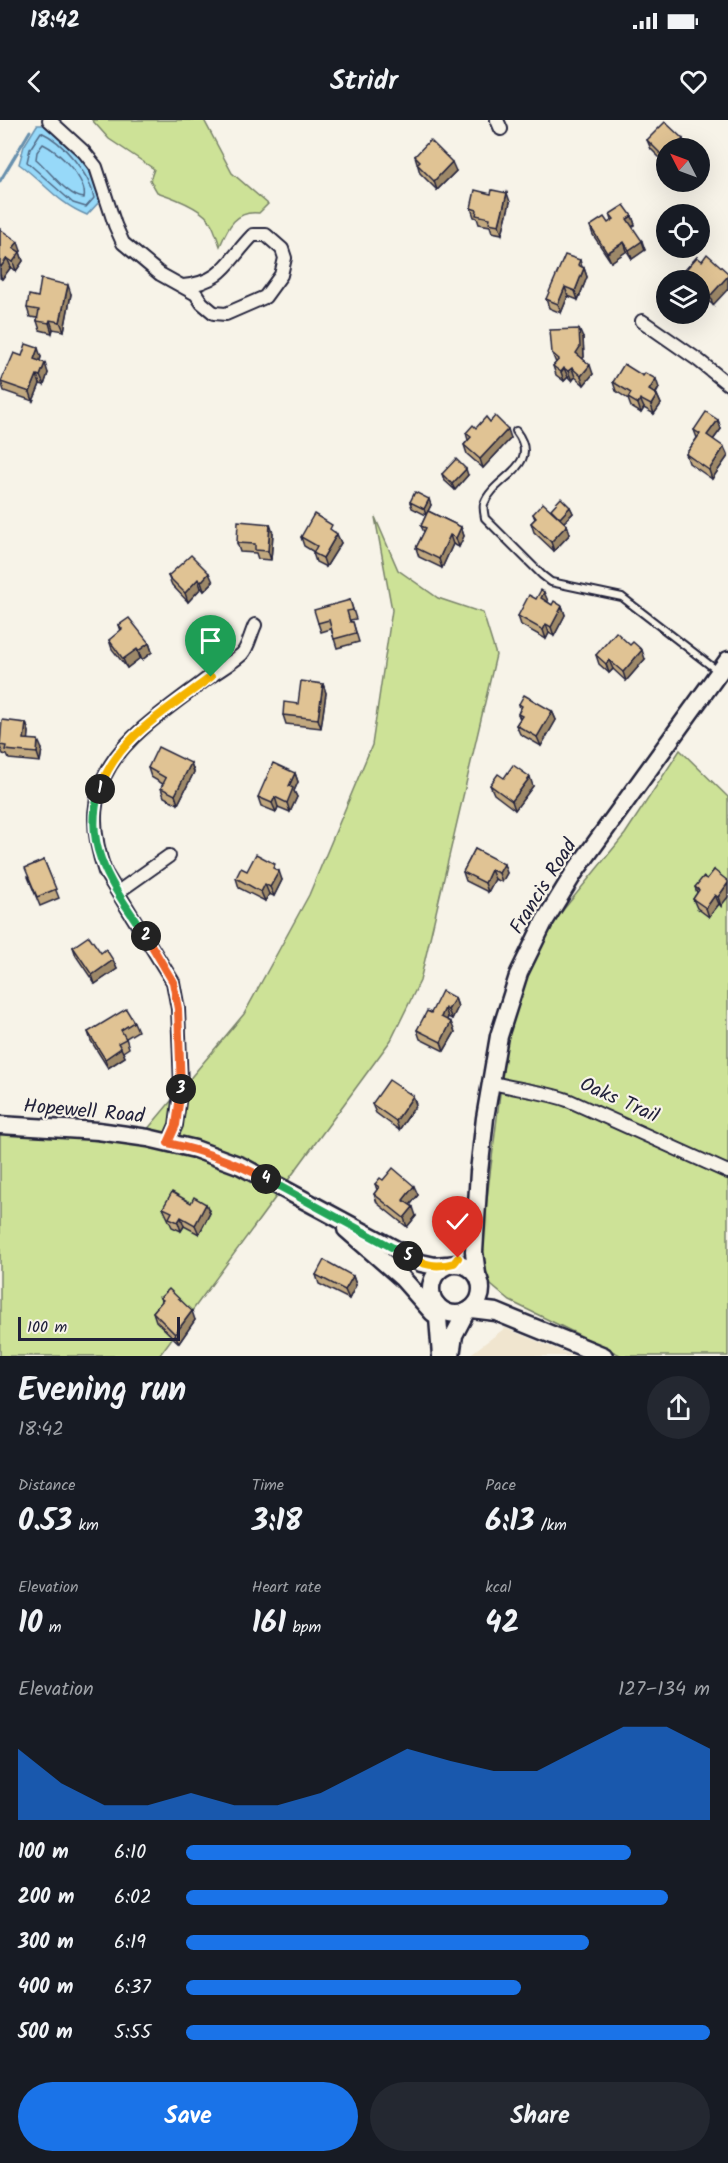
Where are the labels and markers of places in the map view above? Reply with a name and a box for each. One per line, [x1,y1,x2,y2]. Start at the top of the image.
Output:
pin [185,615,236,677]
pin: 1 [85,774,115,804]
pin: 2 [131,921,161,951]
pin: 3 [166,1074,196,1104]
pin: 4 [251,1164,281,1194]
pin [432,1196,483,1258]
pin: 5 [393,1241,423,1271]

